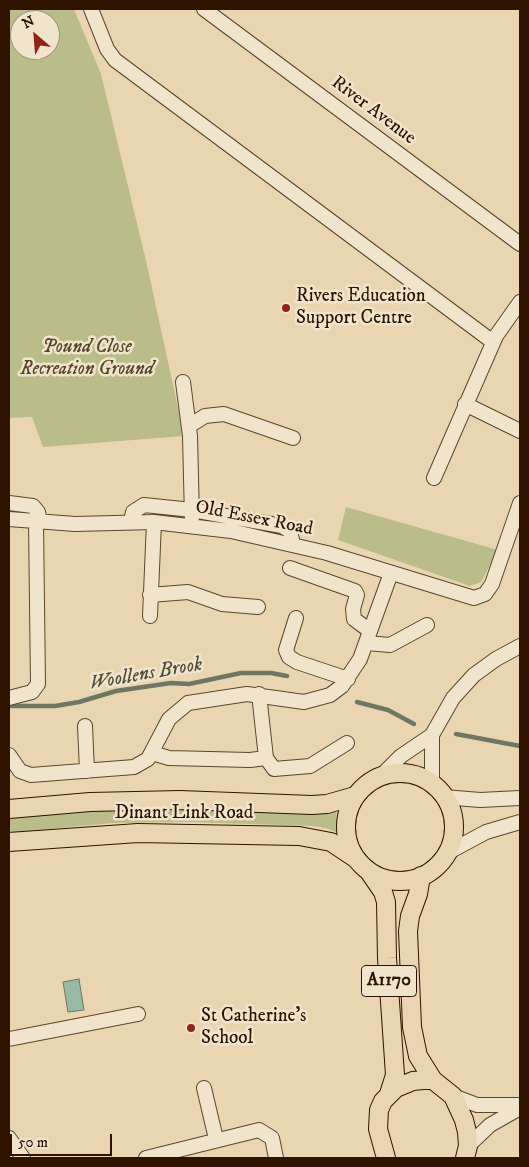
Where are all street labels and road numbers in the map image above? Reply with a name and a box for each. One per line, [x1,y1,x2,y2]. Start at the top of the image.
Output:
street label: River Avenue [326,72,420,150]
street label: Old Essex Road [193,496,315,542]
street label: Dinant Link Road [115,803,253,825]
road number: A1170 [362,966,416,996]

